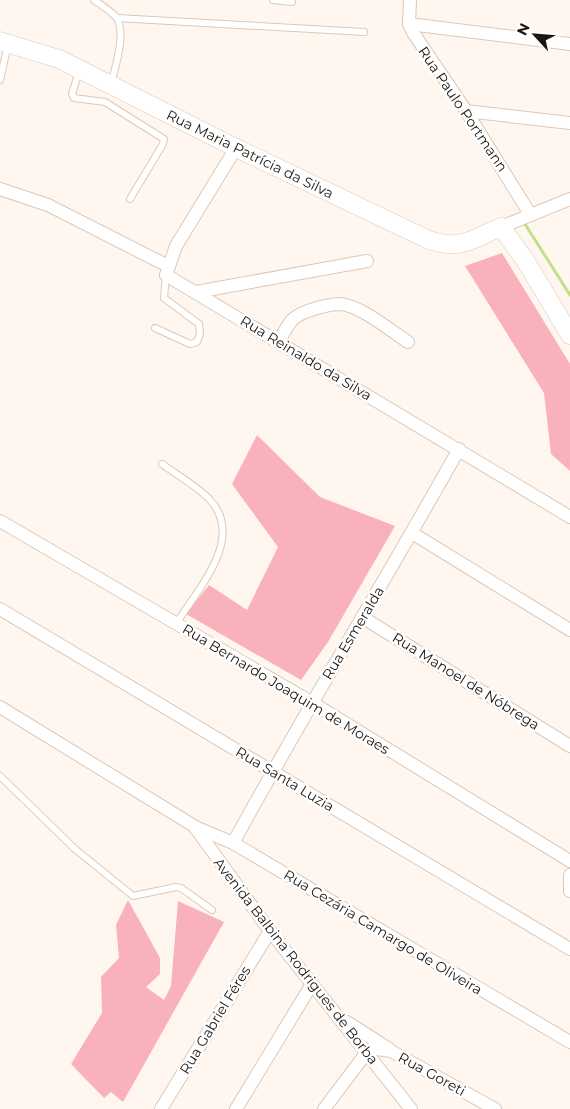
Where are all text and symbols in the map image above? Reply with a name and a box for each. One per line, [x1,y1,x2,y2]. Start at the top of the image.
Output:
north arrow [510,10,560,60]
text: N [513,20,534,38]
street label: Rua Paulo Portmann [414,43,512,175]
street label: Rua Maria Patrícia da Silva [163,106,337,202]
street label: Rua Reinaldo da Silva [237,312,375,404]
street label: Rua Esmeralda [318,583,388,683]
street label: Rua Bernardo Joaquim de Moraes [179,620,393,758]
street label: Rua Manoel de Nóbrega [389,628,543,734]
street label: Rua Santa Luzia [232,742,338,816]
street label: Avenida Balbina Rodrigues de Borba [210,854,382,1068]
street label: Rua Cezária Camargo de Oliveira [280,865,486,999]
street label: Rua Gabriel Féres [176,963,254,1077]
street label: Rua Goreti [395,1048,469,1100]

